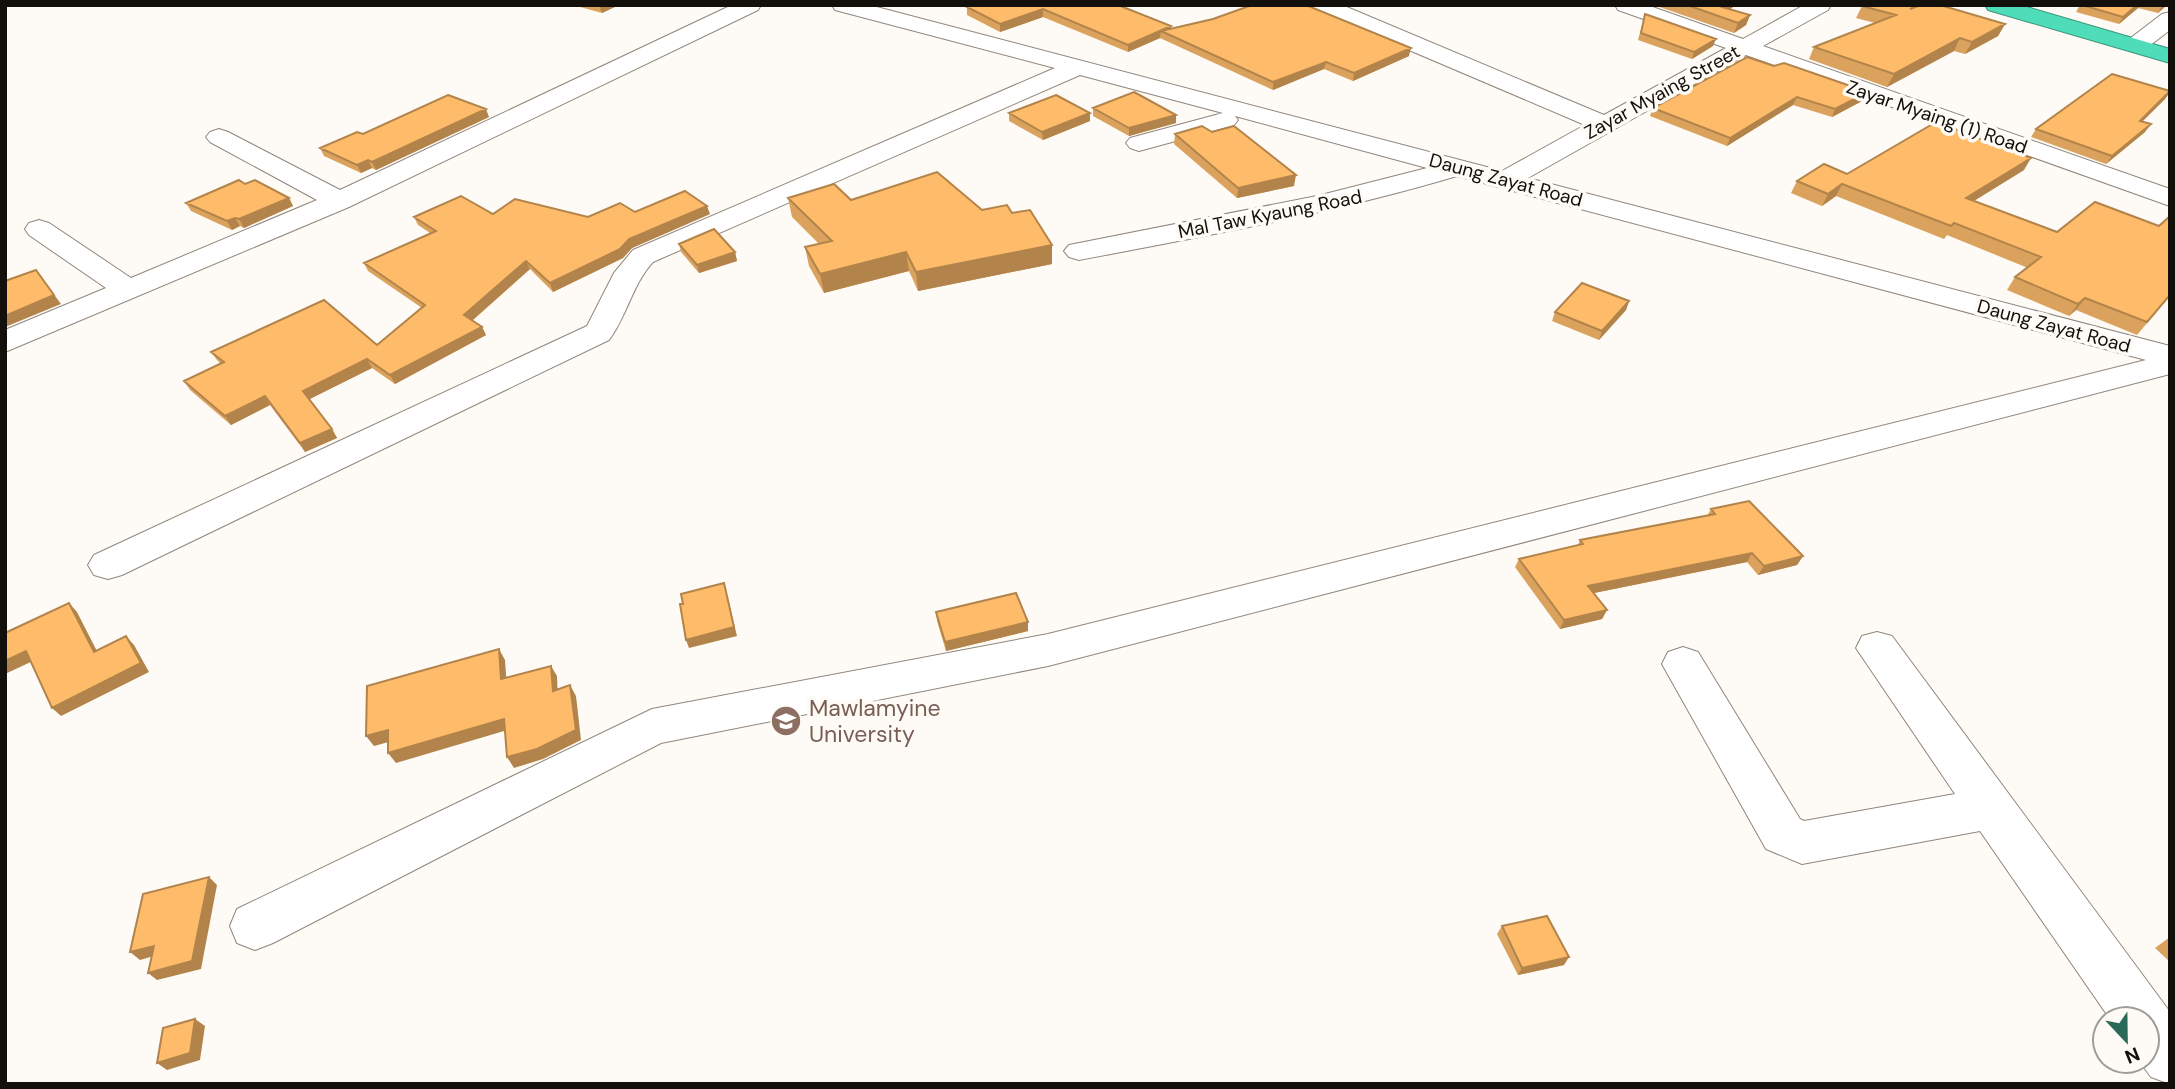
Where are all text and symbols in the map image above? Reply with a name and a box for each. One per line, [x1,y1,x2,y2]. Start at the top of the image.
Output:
street label: Zayar Myaing Street [1580,39,1744,145]
street label: Zayar Myaing (1) Road [1843,74,2031,160]
street label: Daung Zayat Road [1426,147,1586,213]
street label: Mal Taw Kyaung Road [1176,184,1364,244]
street label: Daung Zayat Road [1974,293,2134,359]
place label: Mawlamyine University [809,693,941,749]
school or university icon: Mawlamyine University [769,704,803,738]
north arrow [2091,1005,2161,1075]
text: N [2121,1041,2143,1069]

